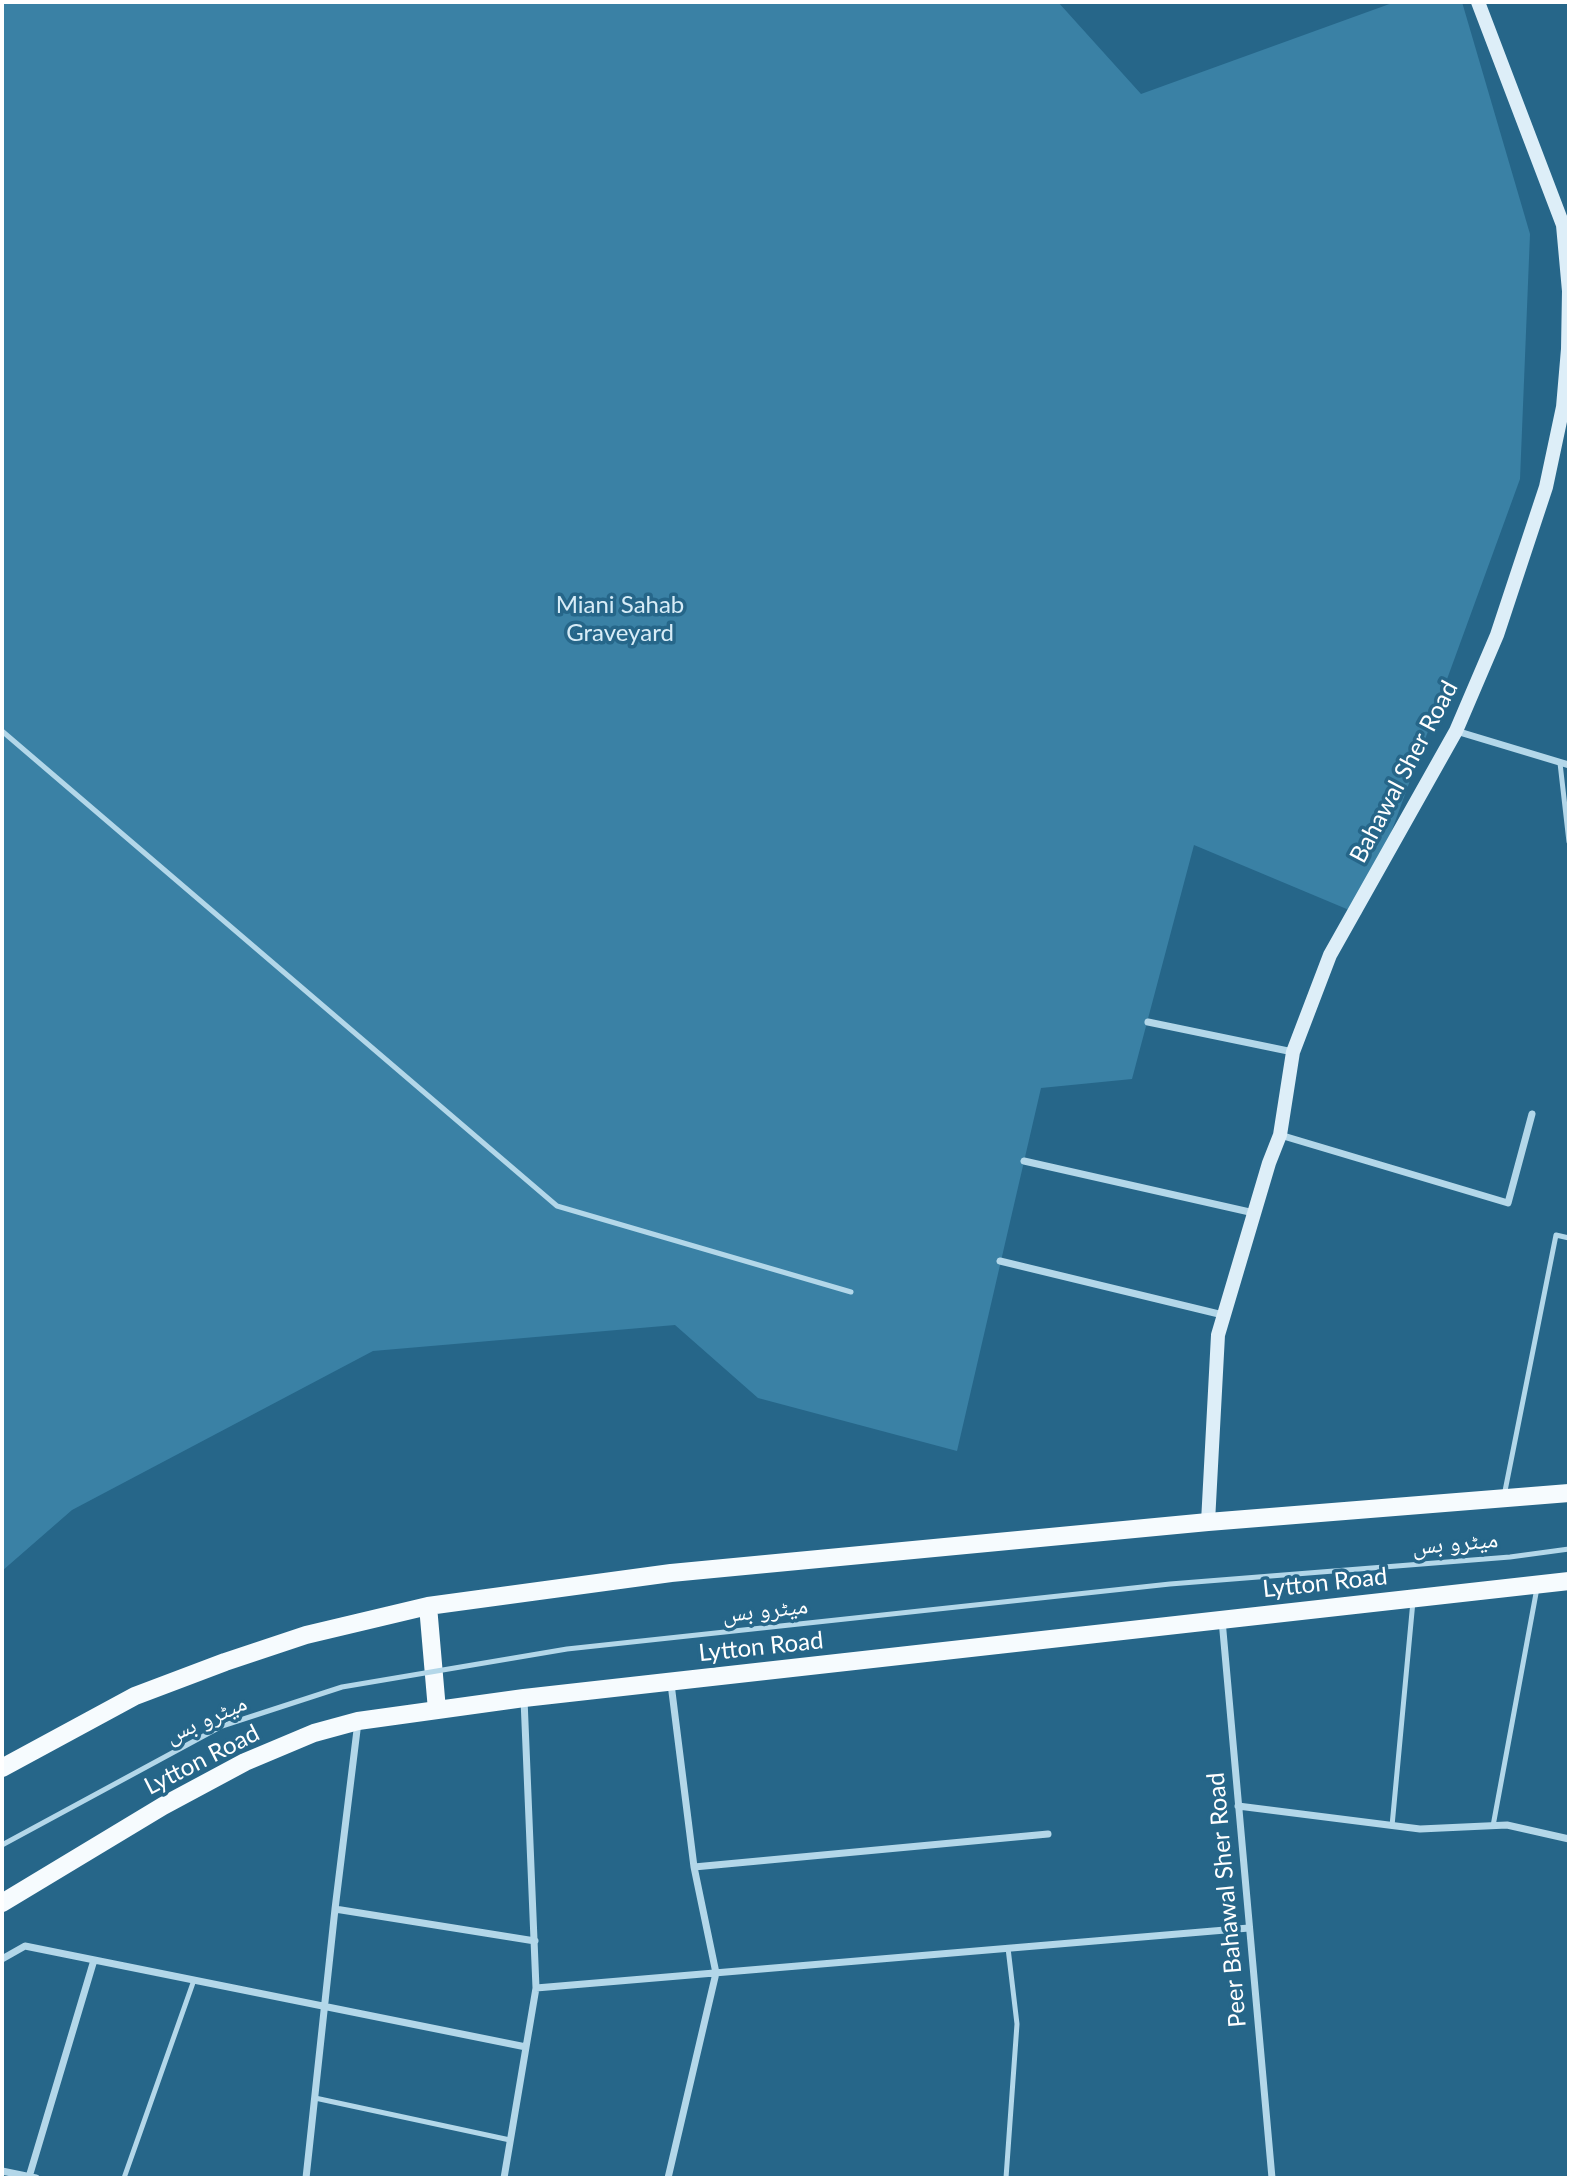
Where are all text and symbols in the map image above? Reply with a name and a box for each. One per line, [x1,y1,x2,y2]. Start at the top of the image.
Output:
park label: Miani Sahab Graveyard [556,591,684,647]
street label: Bahawal Sher Road [1344,676,1464,868]
street label: میٹرو بس [1411,1525,1499,1561]
street label: Lytton Road [1261,1562,1389,1604]
street label: میٹرو بس [721,1591,809,1629]
street label: Lytton Road [697,1626,825,1668]
street label: میٹرو بس [161,1688,251,1750]
street label: Lytton Road [140,1719,264,1801]
street label: Peer Bahawal Sher Road [1202,1771,1252,2029]

